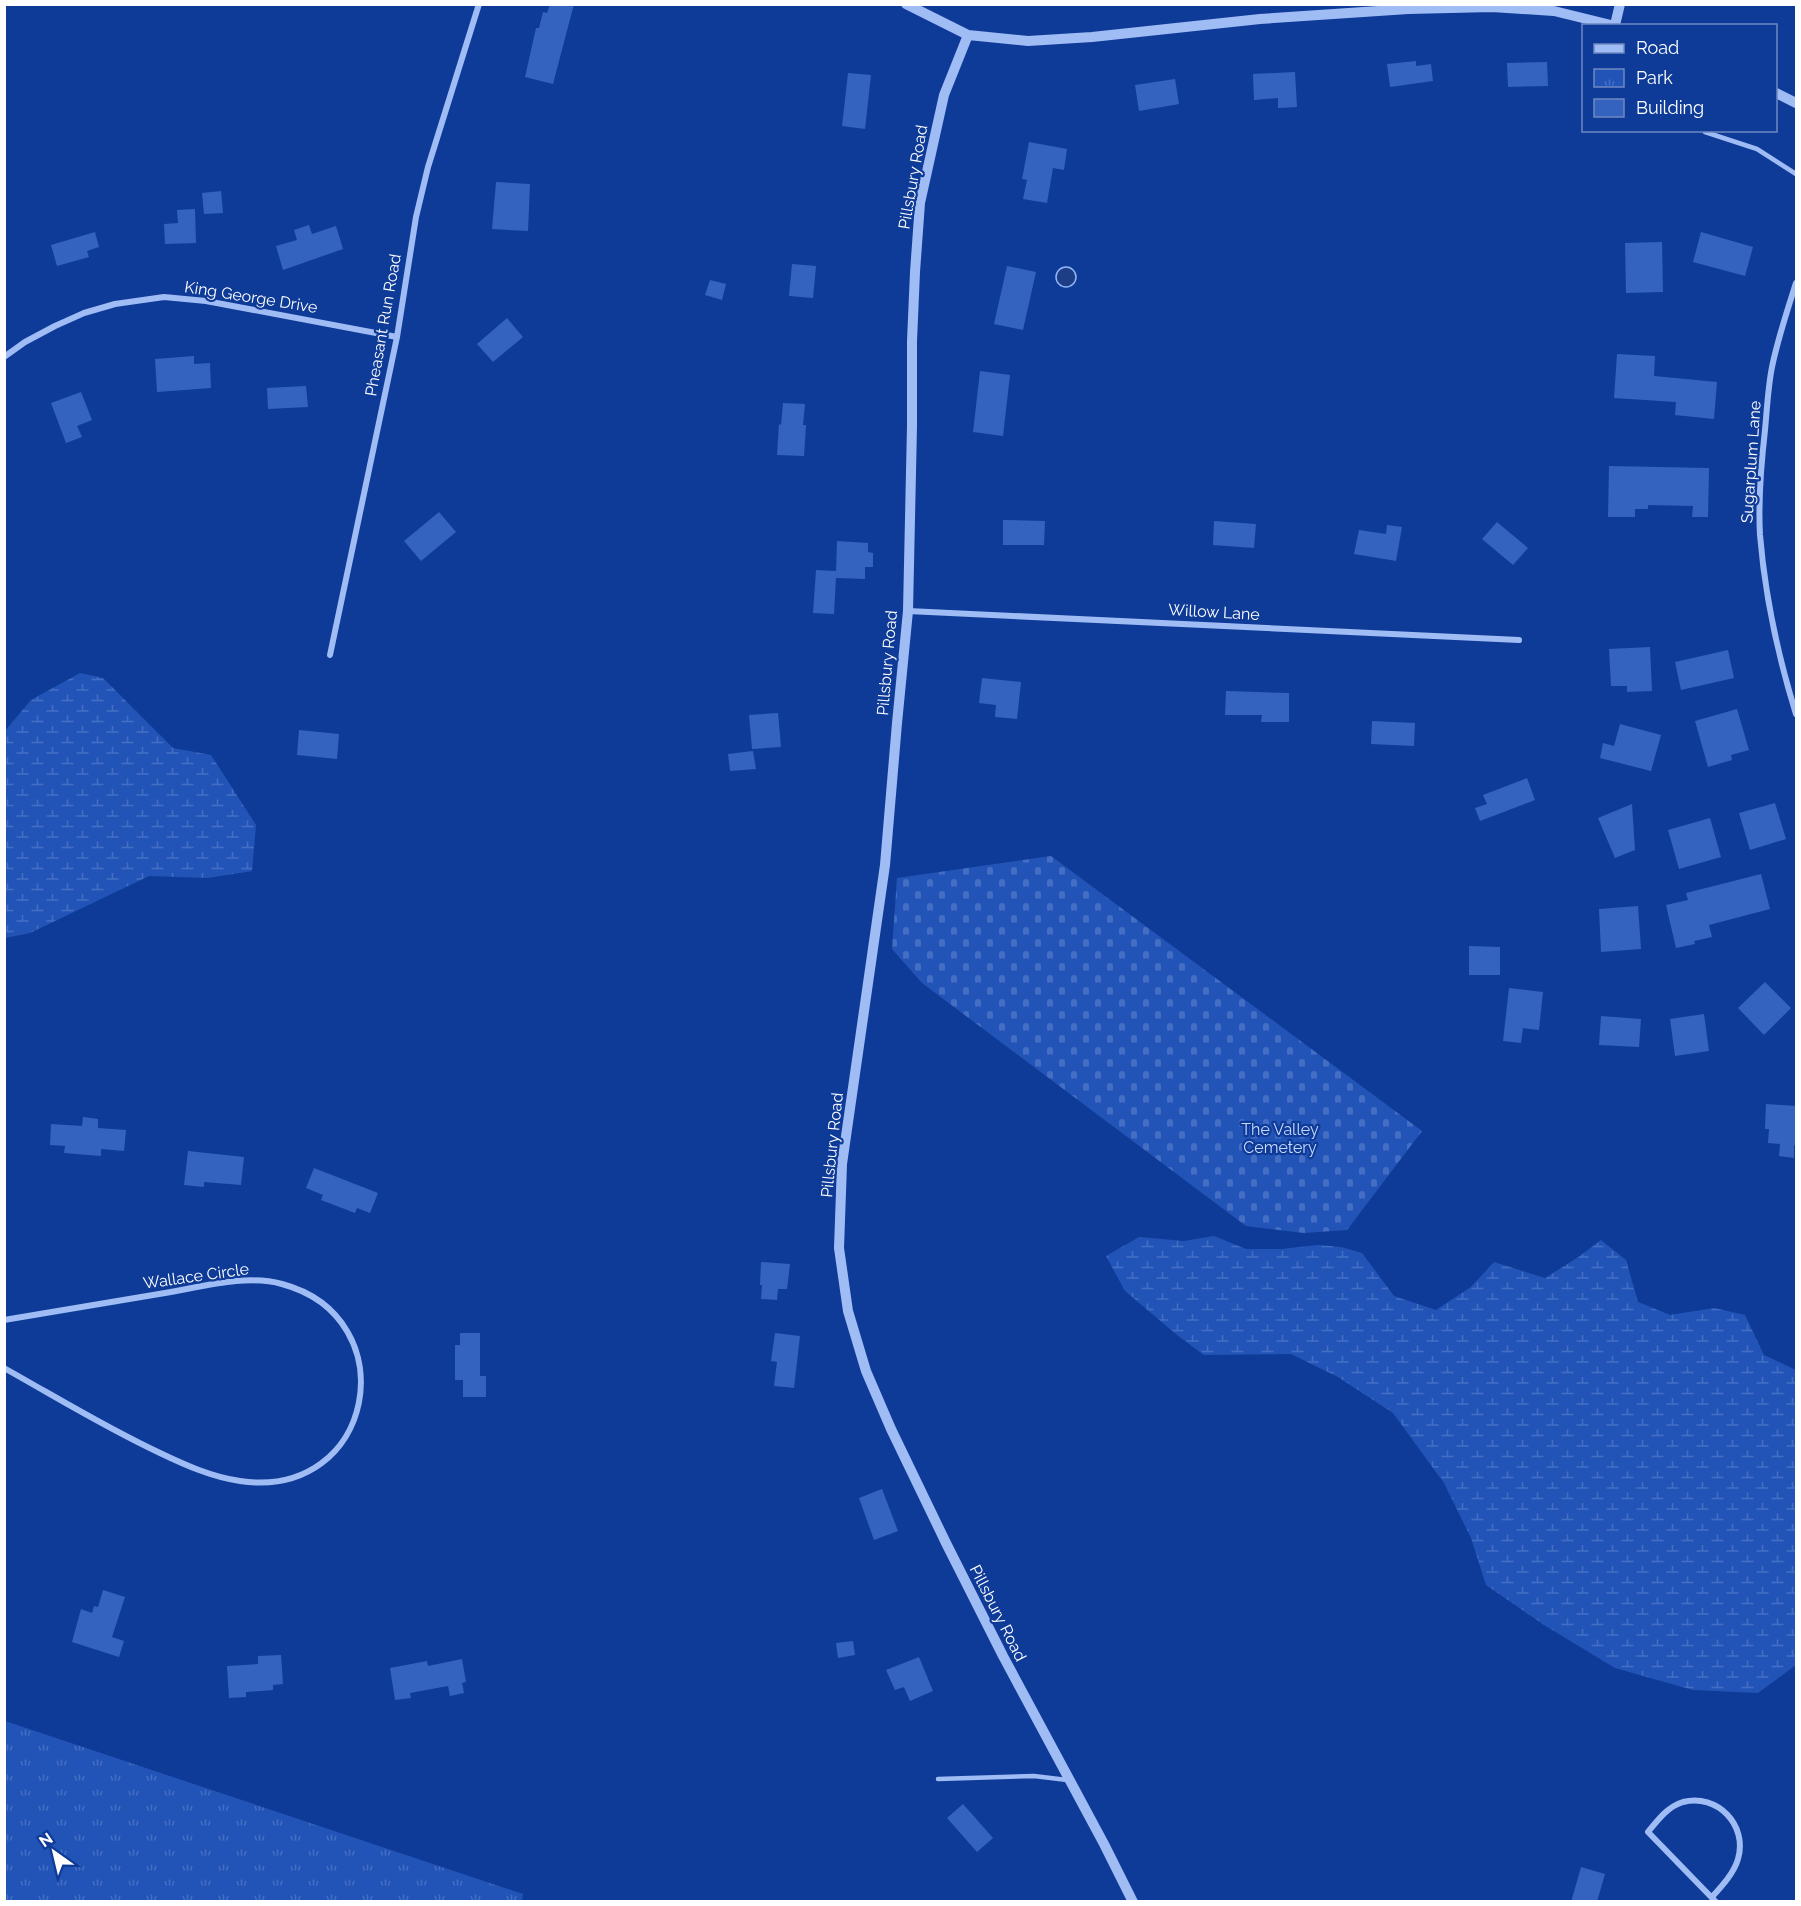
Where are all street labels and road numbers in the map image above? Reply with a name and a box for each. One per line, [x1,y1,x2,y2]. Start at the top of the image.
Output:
street label: Pillsbury Road [894,123,932,231]
street label: Pheasant Run Road [361,252,405,398]
street label: King George Drive [183,277,319,317]
street label: Sugarplum Lane [1737,400,1765,524]
street label: Willow Lane [1168,600,1260,624]
street label: Pillsbury Road [873,610,901,716]
street label: Pillsbury Road [817,1091,847,1198]
street label: Wallace Circle [142,1259,250,1293]
street label: Pillsbury Road [966,1562,1030,1664]

